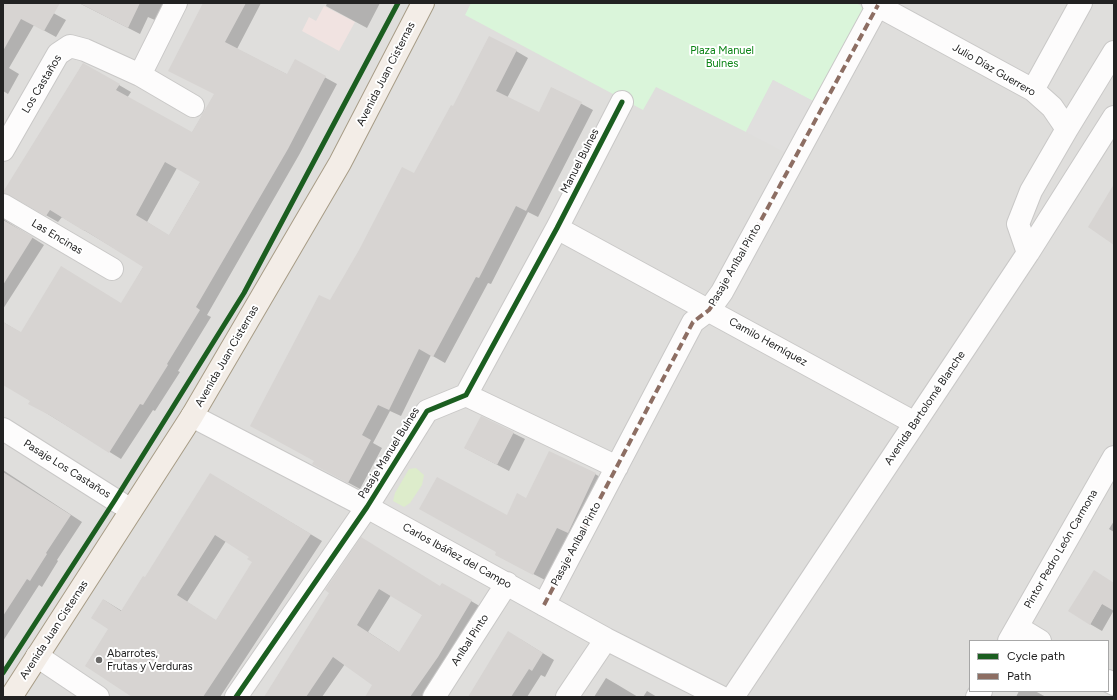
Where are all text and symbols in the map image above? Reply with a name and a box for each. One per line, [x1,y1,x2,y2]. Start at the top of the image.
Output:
street label: Avenida Juan Cisternas [354,20,418,128]
street label: Julio Díaz Guerrero [950,41,1038,99]
park label: Plaza Manuel Bulnes [690,44,754,70]
street label: Los Castaños [19,52,65,116]
street label: Manuel Bulnes [558,126,602,196]
street label: Las Encinas [29,217,85,257]
street label: Pasaje Aníbal Pinto [706,221,764,309]
street label: Avenida Juan Cisternas [193,303,261,409]
street label: Camilo Herníquez [727,315,809,369]
street label: Avenida Bartolomé Blanche [882,348,968,468]
street label: Pasaje Manuel Bulnes [356,405,422,501]
street label: Pasaje Los Castaños [21,437,113,501]
street label: Pintor Pedro León Carmona [1021,487,1101,611]
street label: Pasaje Aníbal Pinto [548,500,604,588]
street label: Carlos Ibáñez del Campo [400,521,514,591]
street label: Avenida Juan Cisternas [17,578,91,682]
street label: Aníbal Pinto [448,612,492,668]
legend [969,640,1109,692]
place label: Abarrotes, Frutas y Verduras [107,647,193,673]
text: Cycle path [1007,649,1065,663]
marker: Abarrotes, Frutas y Verduras [94,655,104,665]
text: Path [1007,669,1031,683]

